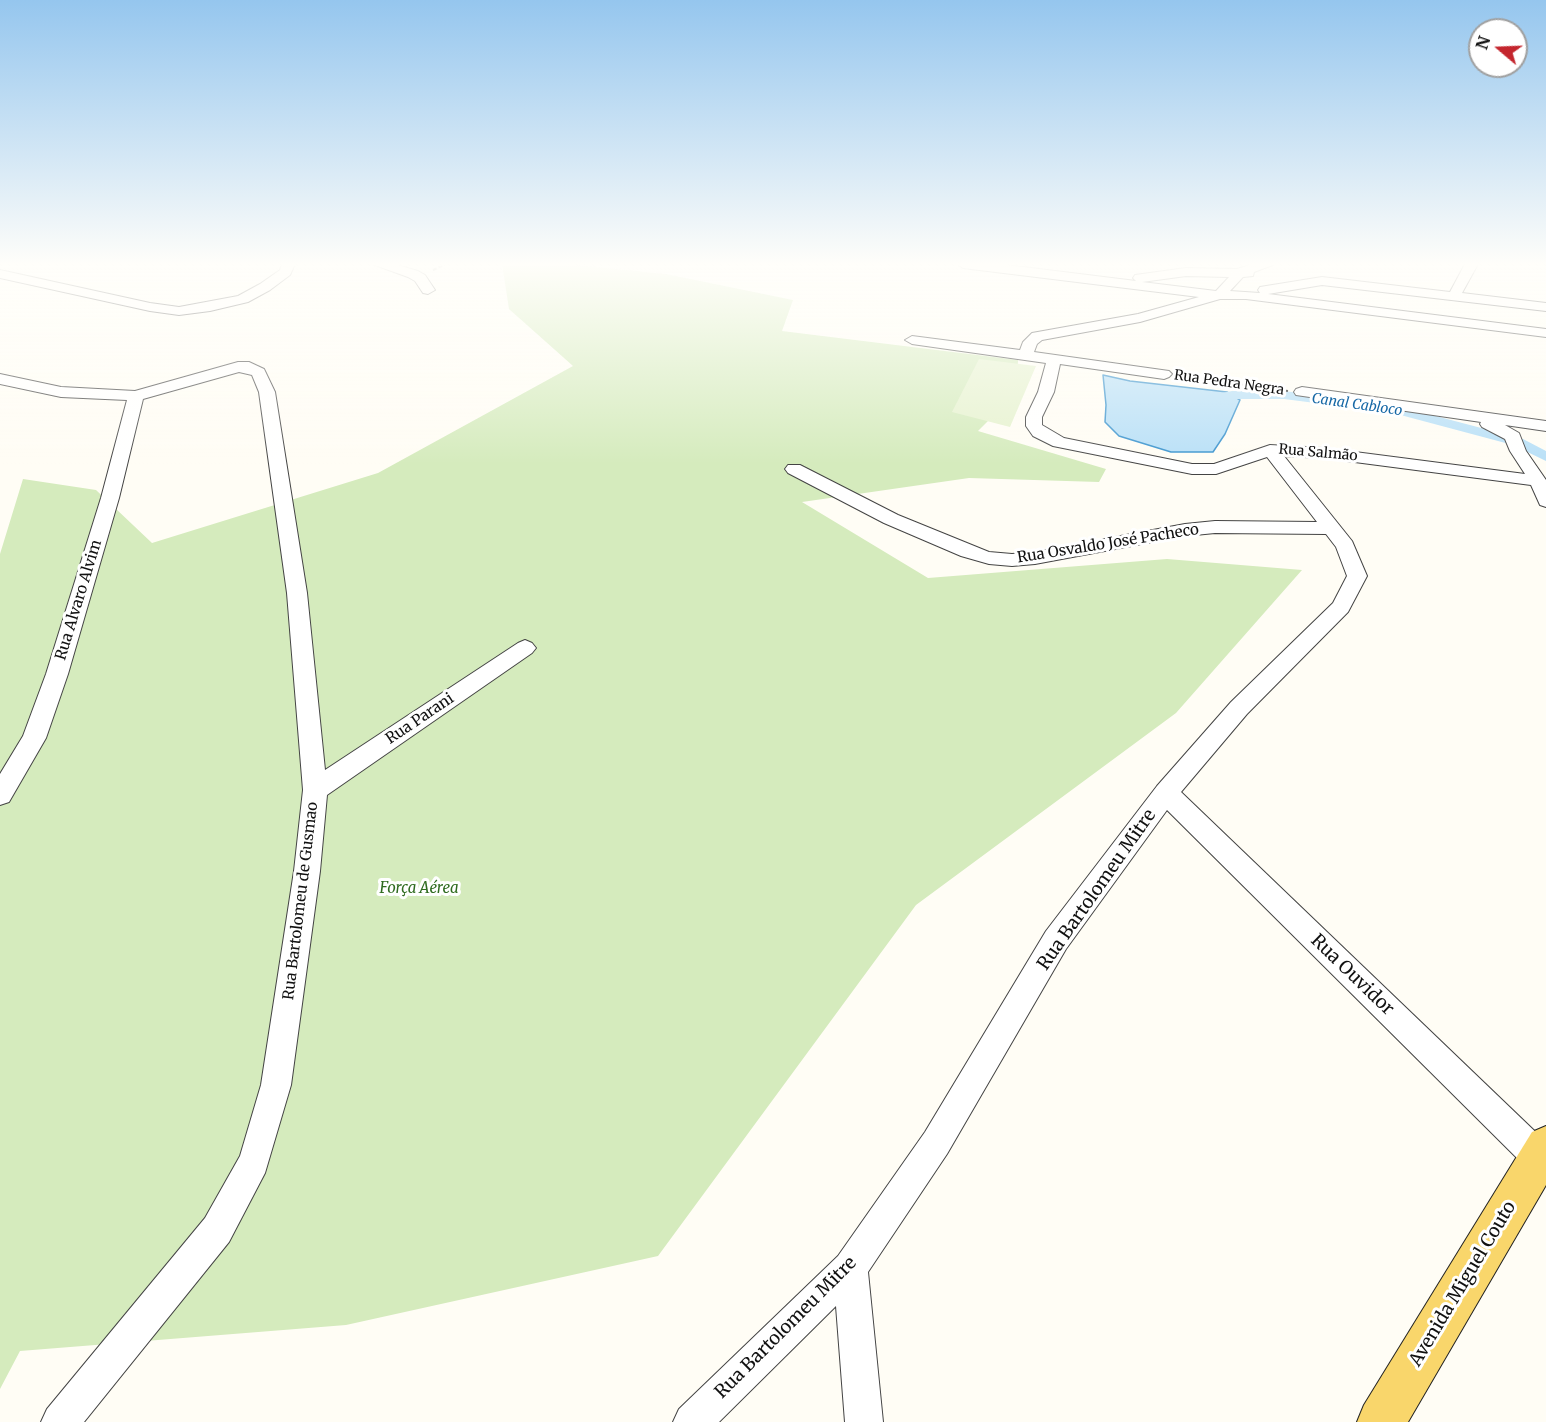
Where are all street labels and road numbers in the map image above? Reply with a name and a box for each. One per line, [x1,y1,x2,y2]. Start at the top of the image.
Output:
street label: Rua Pedra Negra [1173,367,1285,399]
street label: Rua Salmão [1278,441,1358,465]
street label: Rua Osvaldo José Pacheco [1016,521,1200,567]
street label: Rua Alvaro Alvim [52,538,106,662]
street label: Rua Parani [383,690,457,748]
street label: Rua Bartolomeu de Gusmao [280,801,322,1001]
street label: Rua Bartolomeu Mitre [1033,805,1161,975]
street label: Rua Ouvidor [1306,930,1398,1020]
street label: Avenida Miguel Couto [1405,1198,1521,1370]
street label: Rua Bartolomeu Mitre [711,1253,861,1403]

